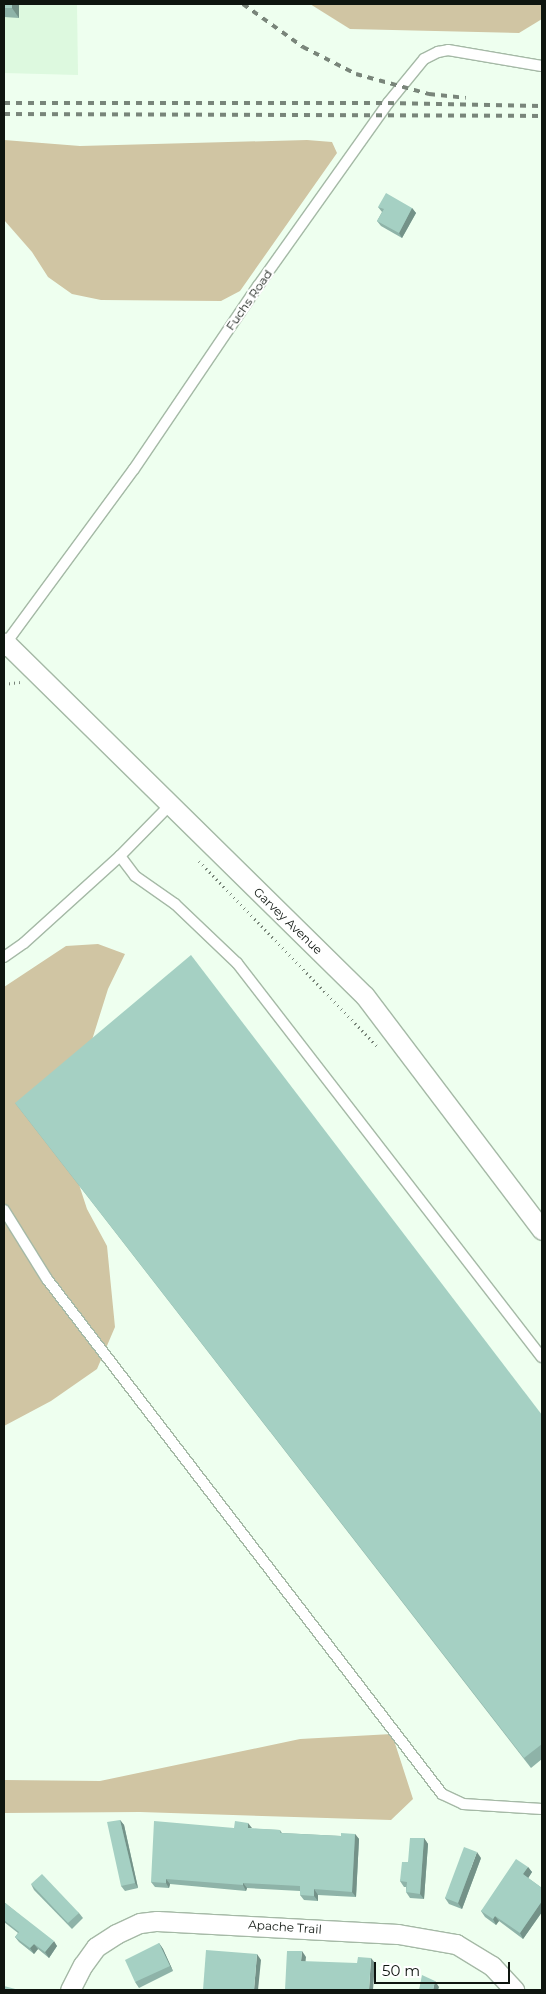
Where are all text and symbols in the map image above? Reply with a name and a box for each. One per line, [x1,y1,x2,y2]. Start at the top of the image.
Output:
street label: Fuchs Road [223,267,275,333]
street label: Garvey Avenue [251,885,325,957]
street label: Apache Trail [248,1917,322,1937]
scale bar [376,1952,512,1984]
text: 50 m [382,1961,420,1980]

